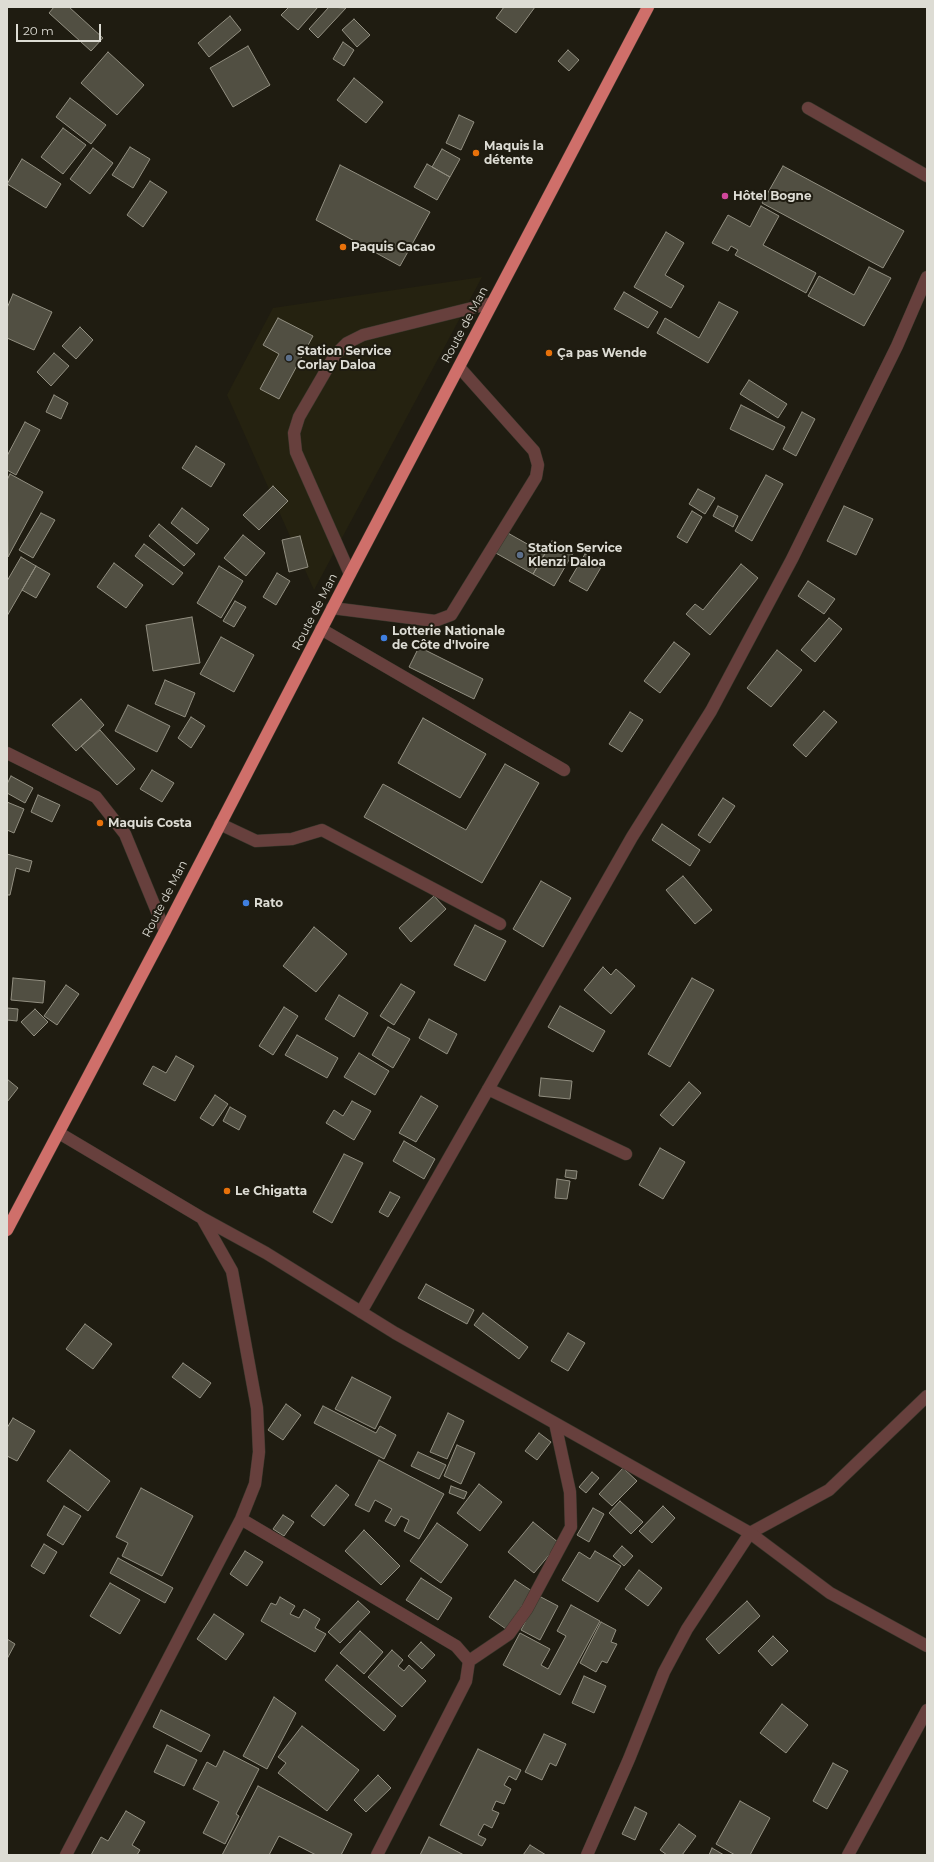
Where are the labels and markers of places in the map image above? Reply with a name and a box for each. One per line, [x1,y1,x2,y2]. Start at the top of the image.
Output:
place label: Maquis la détente [484,139,544,167]
marker: Maquis la détente [471,148,481,158]
place label: Hôtel Bogne [733,189,812,203]
marker: Hôtel Bogne [720,191,730,201]
place label: Paquis Cacao [351,240,435,254]
marker: Paquis Cacao [338,242,348,252]
place label: Station Service Corlay Daloa [297,344,391,372]
place label: Ça pas Wende [557,346,647,360]
marker: Ça pas Wende [544,348,554,358]
marker: Station Service Corlay Daloa [284,353,294,363]
place label: Station Service Klenzi Daloa [528,541,622,569]
marker: Station Service Klenzi Daloa [515,550,525,560]
place label: Lotterie Nationale de Côte d'Ivoire [392,624,505,652]
marker: Lotterie Nationale de Côte d'Ivoire [379,633,389,643]
place label: Maquis Costa [108,816,192,830]
marker: Maquis Costa [95,818,105,828]
place label: Rato [254,896,283,910]
marker: Rato [241,898,251,908]
place label: Le Chigatta [235,1184,307,1198]
marker: Le Chigatta [222,1186,232,1196]

